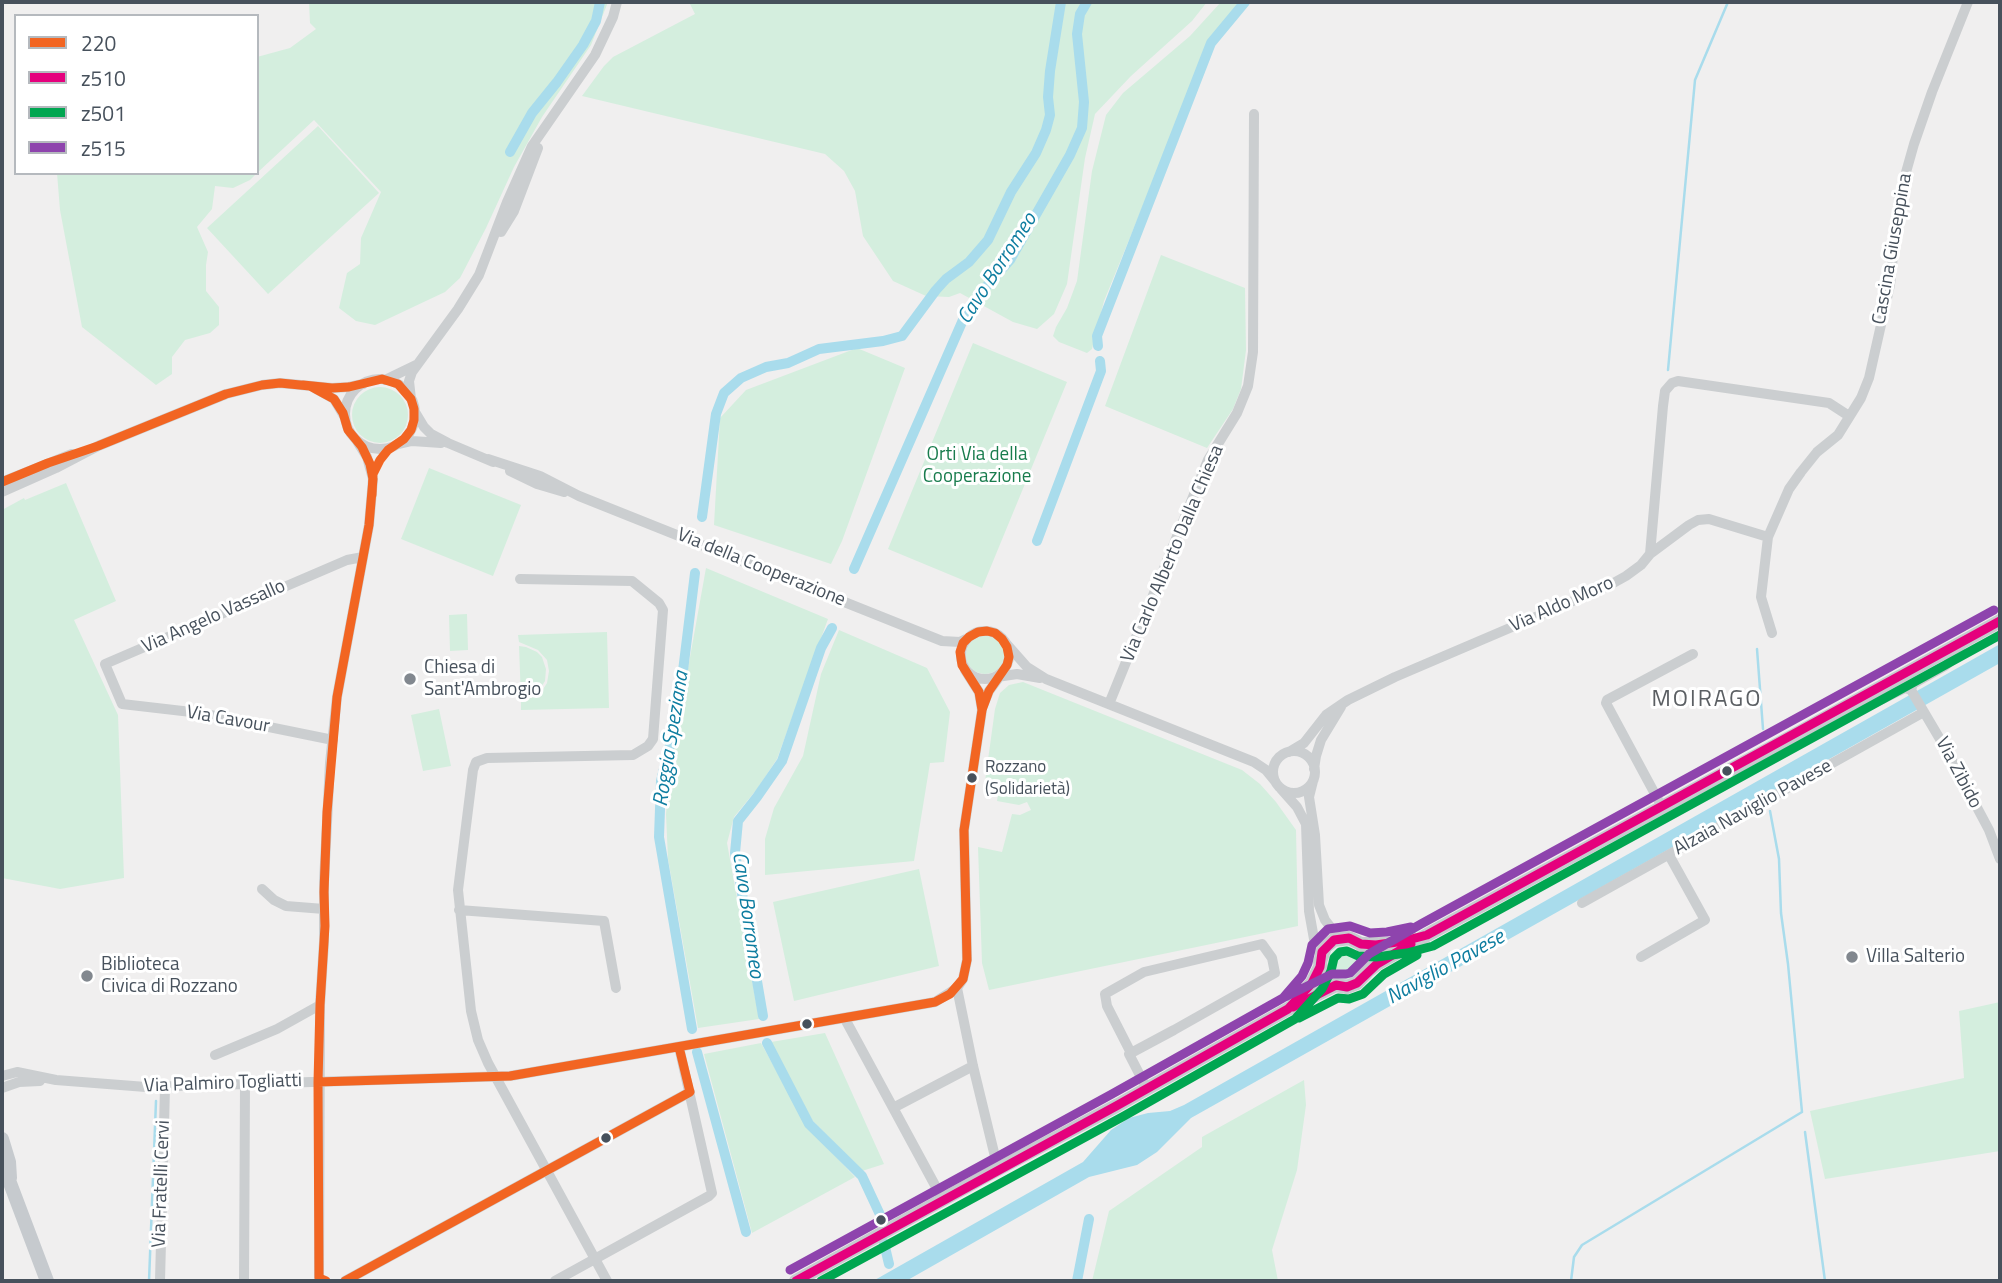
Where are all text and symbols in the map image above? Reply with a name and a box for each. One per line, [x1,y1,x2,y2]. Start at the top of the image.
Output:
legend [14,14,259,175]
text: 220 [81,27,116,59]
text: z510 [81,62,126,94]
text: z501 [81,97,126,129]
text: z515 [81,132,126,164]
street label: Cascina Giuseppina [1868,172,1918,326]
water label: Cavo Borromeo [953,209,1043,329]
street label: Via Carlo Alberto Dalla Chiesa [1117,442,1229,666]
park label: Orti Via della Cooperazione [923,444,1031,488]
street label: Via della Cooperazione [673,524,849,612]
street label: Via Aldo Moro [1507,572,1617,638]
street label: Via Angelo Vassallo [139,575,289,659]
place label: Chiesa di Sant'Ambrogio [424,657,541,701]
water label: Roggia Speziana [649,670,695,808]
marker: Chiesa di Sant'Ambrogio [402,671,418,687]
district label: MOIRAGO [1652,686,1762,714]
street label: Via Cavour [184,701,272,739]
street label: Via Zibido [1930,733,1986,813]
street label: Alzaia Naviglio Pavese [1670,755,1836,861]
place label: Rozzano (Solidarietà) [985,758,1070,798]
unlabelled marker [1720,764,1734,778]
marker: Rozzano (Solidarietà) [965,771,979,785]
water label: Cavo Borromeo [726,850,768,980]
water label: Naviglio Pavese [1383,925,1509,1011]
place label: Villa Salterio [1866,946,1965,968]
marker: Villa Salterio [1844,949,1860,965]
place label: Biblioteca Civica di Rozzano [101,954,238,998]
marker: Biblioteca Civica di Rozzano [79,968,95,984]
unlabelled marker [800,1017,814,1031]
street label: Via Palmiro Togliatti [144,1070,302,1098]
street label: Via Fratelli Cervi [148,1120,176,1248]
unlabelled marker [599,1131,613,1145]
unlabelled marker [874,1213,888,1227]

